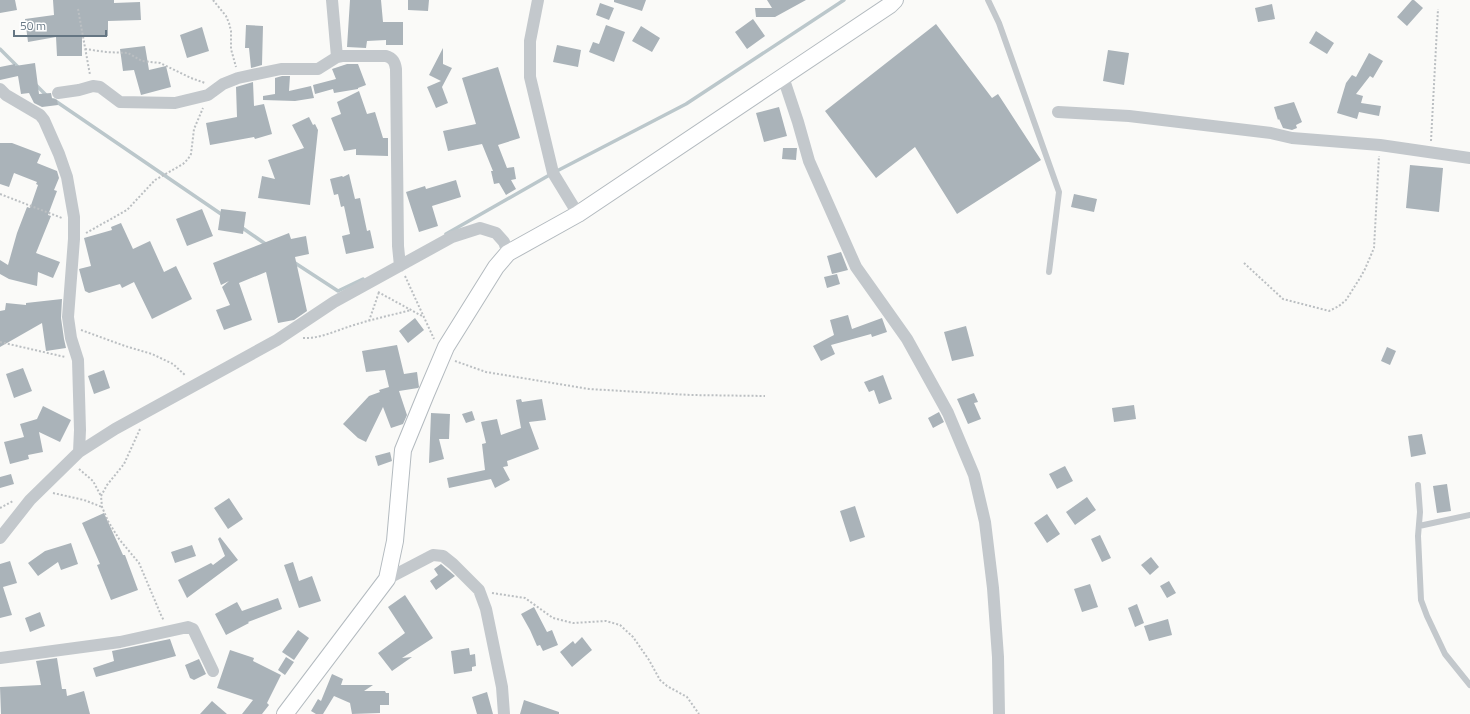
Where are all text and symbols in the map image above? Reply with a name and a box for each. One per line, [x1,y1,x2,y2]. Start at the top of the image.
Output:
scale bar [14,12,106,38]
text: 50 m [20,16,46,35]

